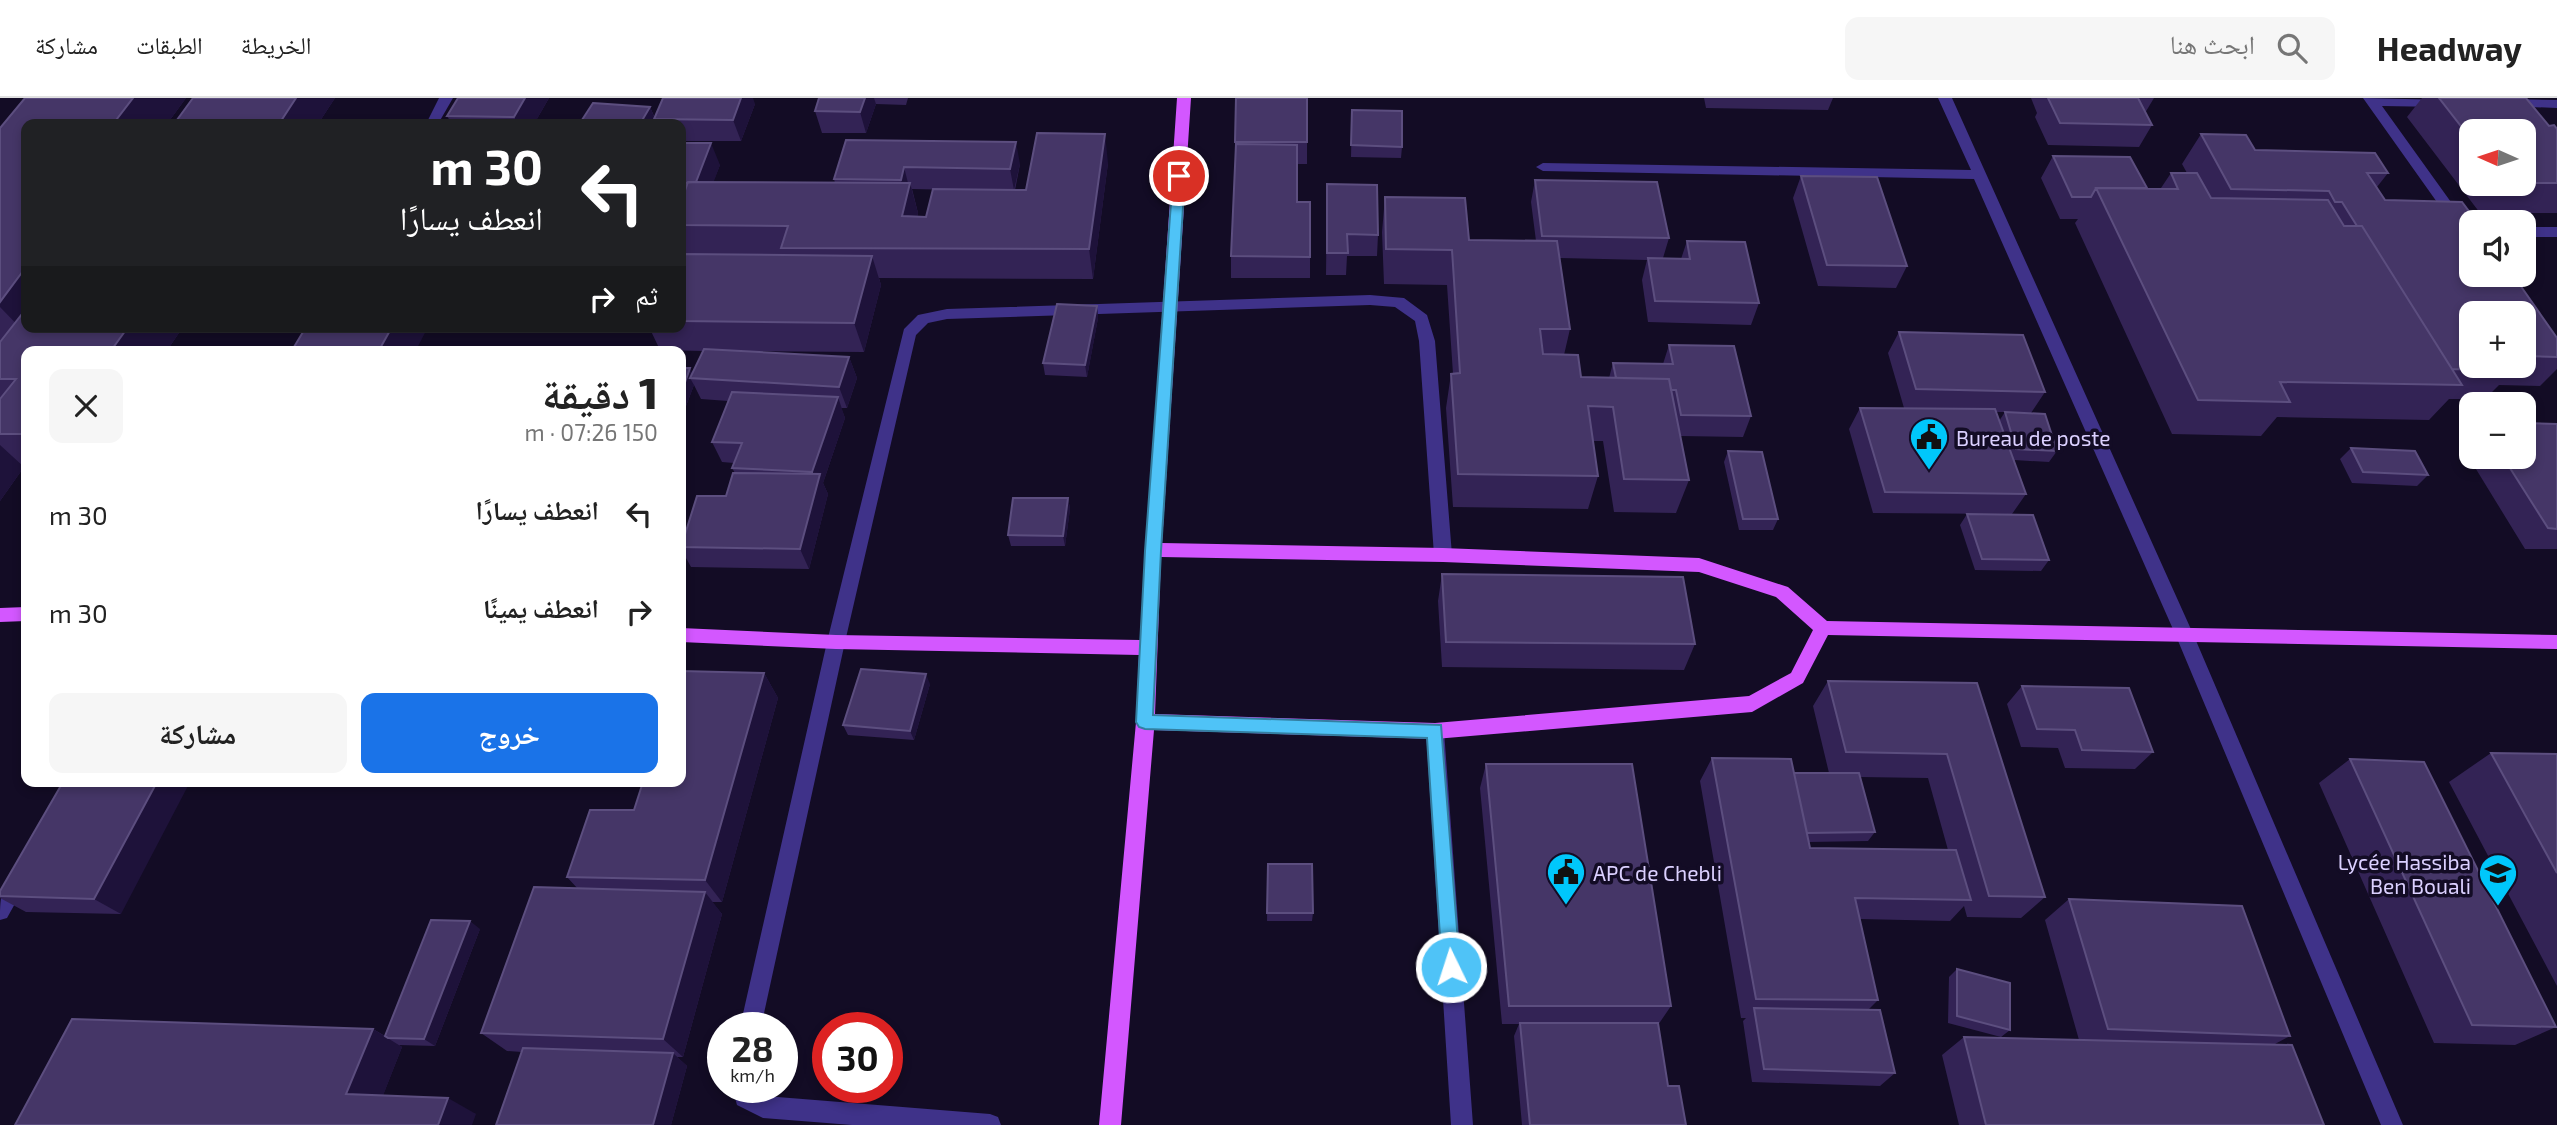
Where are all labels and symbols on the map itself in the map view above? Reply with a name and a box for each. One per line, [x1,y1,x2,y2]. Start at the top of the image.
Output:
north arrow [2459,119,2536,196]
pin [1149,146,1209,206]
public building icon: Bureau de poste [1908,416,1950,471]
place label: Bureau de poste [1956,425,2111,450]
place label: Lycée Hassiba Ben Bouali [2338,849,2471,898]
public building icon: APC de Chebli [1545,851,1587,906]
school or university icon: Lycée Hassiba Ben Bouali [2477,852,2519,907]
place label: APC de Chebli [1593,860,1722,885]
position arrow [1414,930,1488,1004]
speed limit sign: 30 [812,1012,903,1103]

